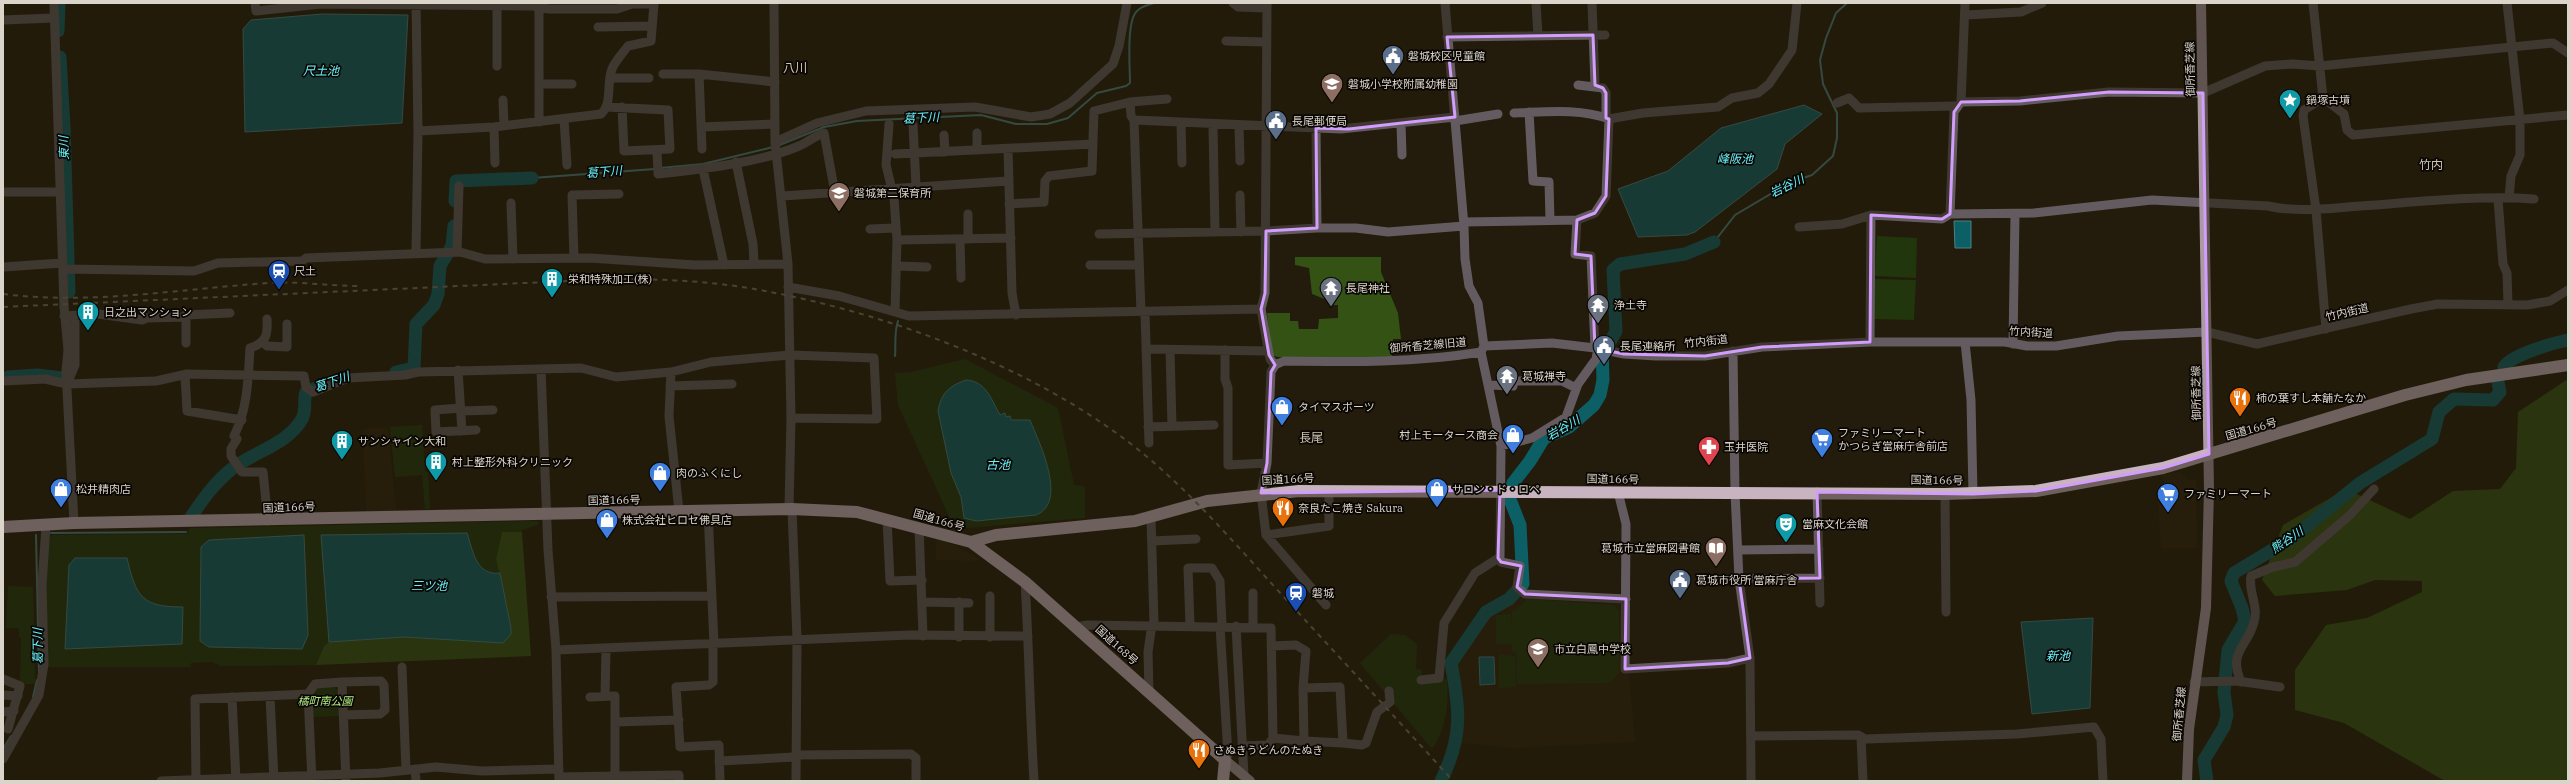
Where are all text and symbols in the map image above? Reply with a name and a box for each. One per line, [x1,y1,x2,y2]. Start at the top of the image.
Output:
street label: 御所香芝線 [2183,41,2197,98]
public building icon: 磐城校区児童館 [1380,43,1406,76]
place label: 磐城校区児童館 [1408,49,1485,63]
district label: 八川 [783,60,807,75]
water label: 尺土池 [303,63,340,78]
school or university icon: 磐城小学校附属幼稚園 [1319,71,1345,104]
place label: 磐城小学校附属幼稚園 [1348,77,1458,91]
place icon: 鍋塚古墳 [2277,87,2303,120]
place label: 鍋塚古墳 [2306,93,2350,107]
public building icon: 長尾郵便局 [1263,108,1289,141]
water label: 葛下川 [903,109,941,126]
place label: 長尾郵便局 [1292,114,1347,128]
water label: 東川 [56,134,71,160]
water label: 峰阪池 [1717,151,1754,166]
district label: 竹内 [2419,157,2443,172]
water label: 葛下川 [585,162,625,181]
water label: 岩谷川 [1767,170,1808,200]
school or university icon: 磐城第二保育所 [826,180,852,213]
place label: 磐城第二保育所 [854,186,932,200]
station icon: 尺土 [266,258,292,291]
place label: 尺土 [294,264,316,278]
building icon: 栄和特殊加工(株) [539,266,565,299]
place label: 栄和特殊加工(株) [568,272,652,286]
temple icon: 長尾神社 [1318,275,1344,308]
place label: 長尾神社 [1346,281,1390,295]
temple icon: 浄土寺 [1585,292,1611,325]
place label: 浄土寺 [1614,298,1647,312]
building icon: 日之出マンション [75,299,101,332]
street label: 竹内街道 [2324,300,2370,324]
place label: 日之出マンション [104,305,192,319]
street label: 竹内街道 [2009,323,2053,341]
street label: 竹内街道 [1683,332,1729,350]
public building icon: 長尾連絡所 [1591,333,1617,366]
street label: 御所香芝線旧道 [1388,335,1467,355]
place label: 長尾連絡所 [1620,339,1676,353]
temple icon: 葛城禅寺 [1494,363,1520,396]
street label: 御所香芝線 [2189,365,2203,422]
water label: 葛下川 [312,368,353,394]
place label: 葛城禅寺 [1522,369,1566,383]
restaurant icon: 柿の葉すし本舗たなか [2227,385,2253,418]
place label: 柿の葉すし本舗たなか [2256,391,2366,405]
shop icon: タイマスポーツ [1269,394,1295,427]
place label: タイマスポーツ [1298,400,1375,414]
water label: 岩谷川 [1543,411,1584,443]
street label: 国道166号 [2224,415,2278,443]
shop icon: 村上モータース商会 [1500,422,1526,455]
supermarket icon: ファミリーマート かつらぎ當麻庁舎前店 [1809,426,1835,459]
place label: ファミリーマート かつらぎ當麻庁舎前店 [1838,426,1948,453]
building icon: サンシャイン大和 [329,428,355,461]
place label: 村上モータース商会 [1400,428,1498,442]
district label: 長尾 [1299,430,1323,445]
place label: サンシャイン大和 [358,434,446,448]
pharmacy icon: 玉井医院 [1696,434,1722,467]
place label: 玉井医院 [1724,440,1768,454]
building icon: 村上整形外科クリニック [423,449,449,482]
place label: 村上整形外科クリニック [452,455,573,469]
water label: 古池 [986,457,1011,472]
shop icon: 肉のふくにし [647,460,673,493]
place label: 肉のふくにし [676,466,742,480]
street label: 国道166号 [1261,471,1315,487]
street label: 国道166号 [1586,472,1640,486]
street label: 国道166号 [1910,473,1964,487]
shop icon: 松井精肉店 [48,476,74,509]
shop icon: サロン・ド・ロペ [1424,476,1450,509]
supermarket icon: ファミリーマート [2155,481,2181,514]
place label: 松井精肉店 [76,482,131,496]
place label: サロン・ド・ロペ [1452,482,1540,496]
place label: ファミリーマート [2184,487,2272,501]
street label: 国道166号 [587,493,641,507]
restaurant icon: 奈良たこ焼き Sakura [1270,495,1296,528]
street label: 国道166号 [262,499,316,515]
place label: 奈良たこ焼き Sakura [1298,501,1403,515]
street label: 国道166号 [912,506,966,534]
shop icon: 株式会社ヒロセ佛具店 [594,507,620,540]
theatre icon: 當麻文化会館 [1773,511,1799,544]
place label: 株式会社ヒロセ佛具店 [622,513,732,527]
place label: 當麻文化会館 [1802,517,1868,531]
water label: 熊谷川 [2268,522,2307,556]
library icon: 葛城市立當麻図書館 [1703,535,1729,568]
place label: 葛城市立當麻図書館 [1601,541,1700,555]
public building icon: 葛城市役所 當麻庁舎 [1667,567,1693,600]
place label: 葛城市役所 當麻庁舎 [1696,573,1798,587]
water label: 三ツ池 [411,578,448,593]
station icon: 磐城 [1283,580,1309,613]
place label: 磐城 [1312,586,1334,600]
street label: 国道168号 [1093,622,1141,668]
water label: 葛下川 [30,626,45,664]
school or university icon: 市立白鳳中学校 [1525,636,1551,669]
place label: 市立白鳳中学校 [1554,642,1631,656]
water label: 新池 [2046,648,2071,663]
street label: 御所香芝線 [2170,686,2188,743]
park label: 橘町南公園 [298,694,354,708]
restaurant icon: さぬきうどんのたぬき [1186,737,1212,770]
place label: さぬきうどんのたぬき [1214,743,1323,757]

